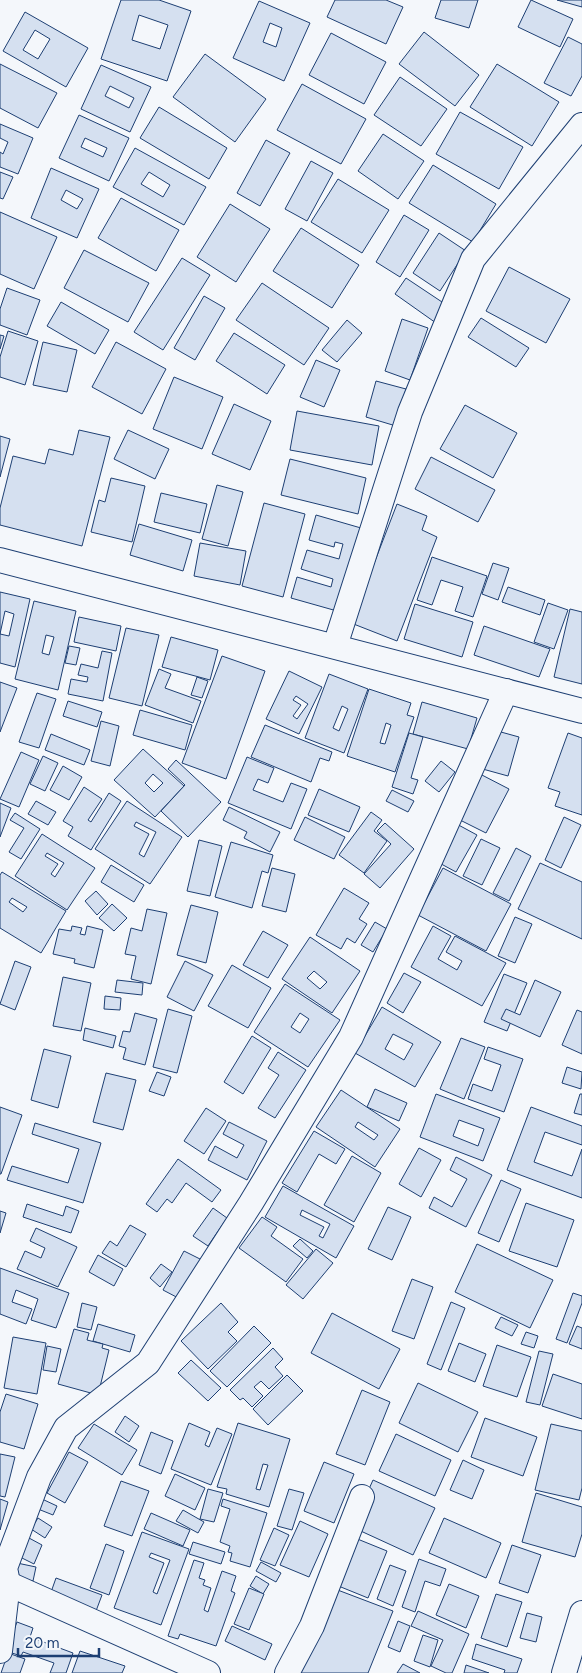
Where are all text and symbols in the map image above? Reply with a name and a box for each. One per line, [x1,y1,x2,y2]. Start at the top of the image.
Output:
scale bar [18,1626,99,1658]
text: 20 m [25,1634,59,1652]

